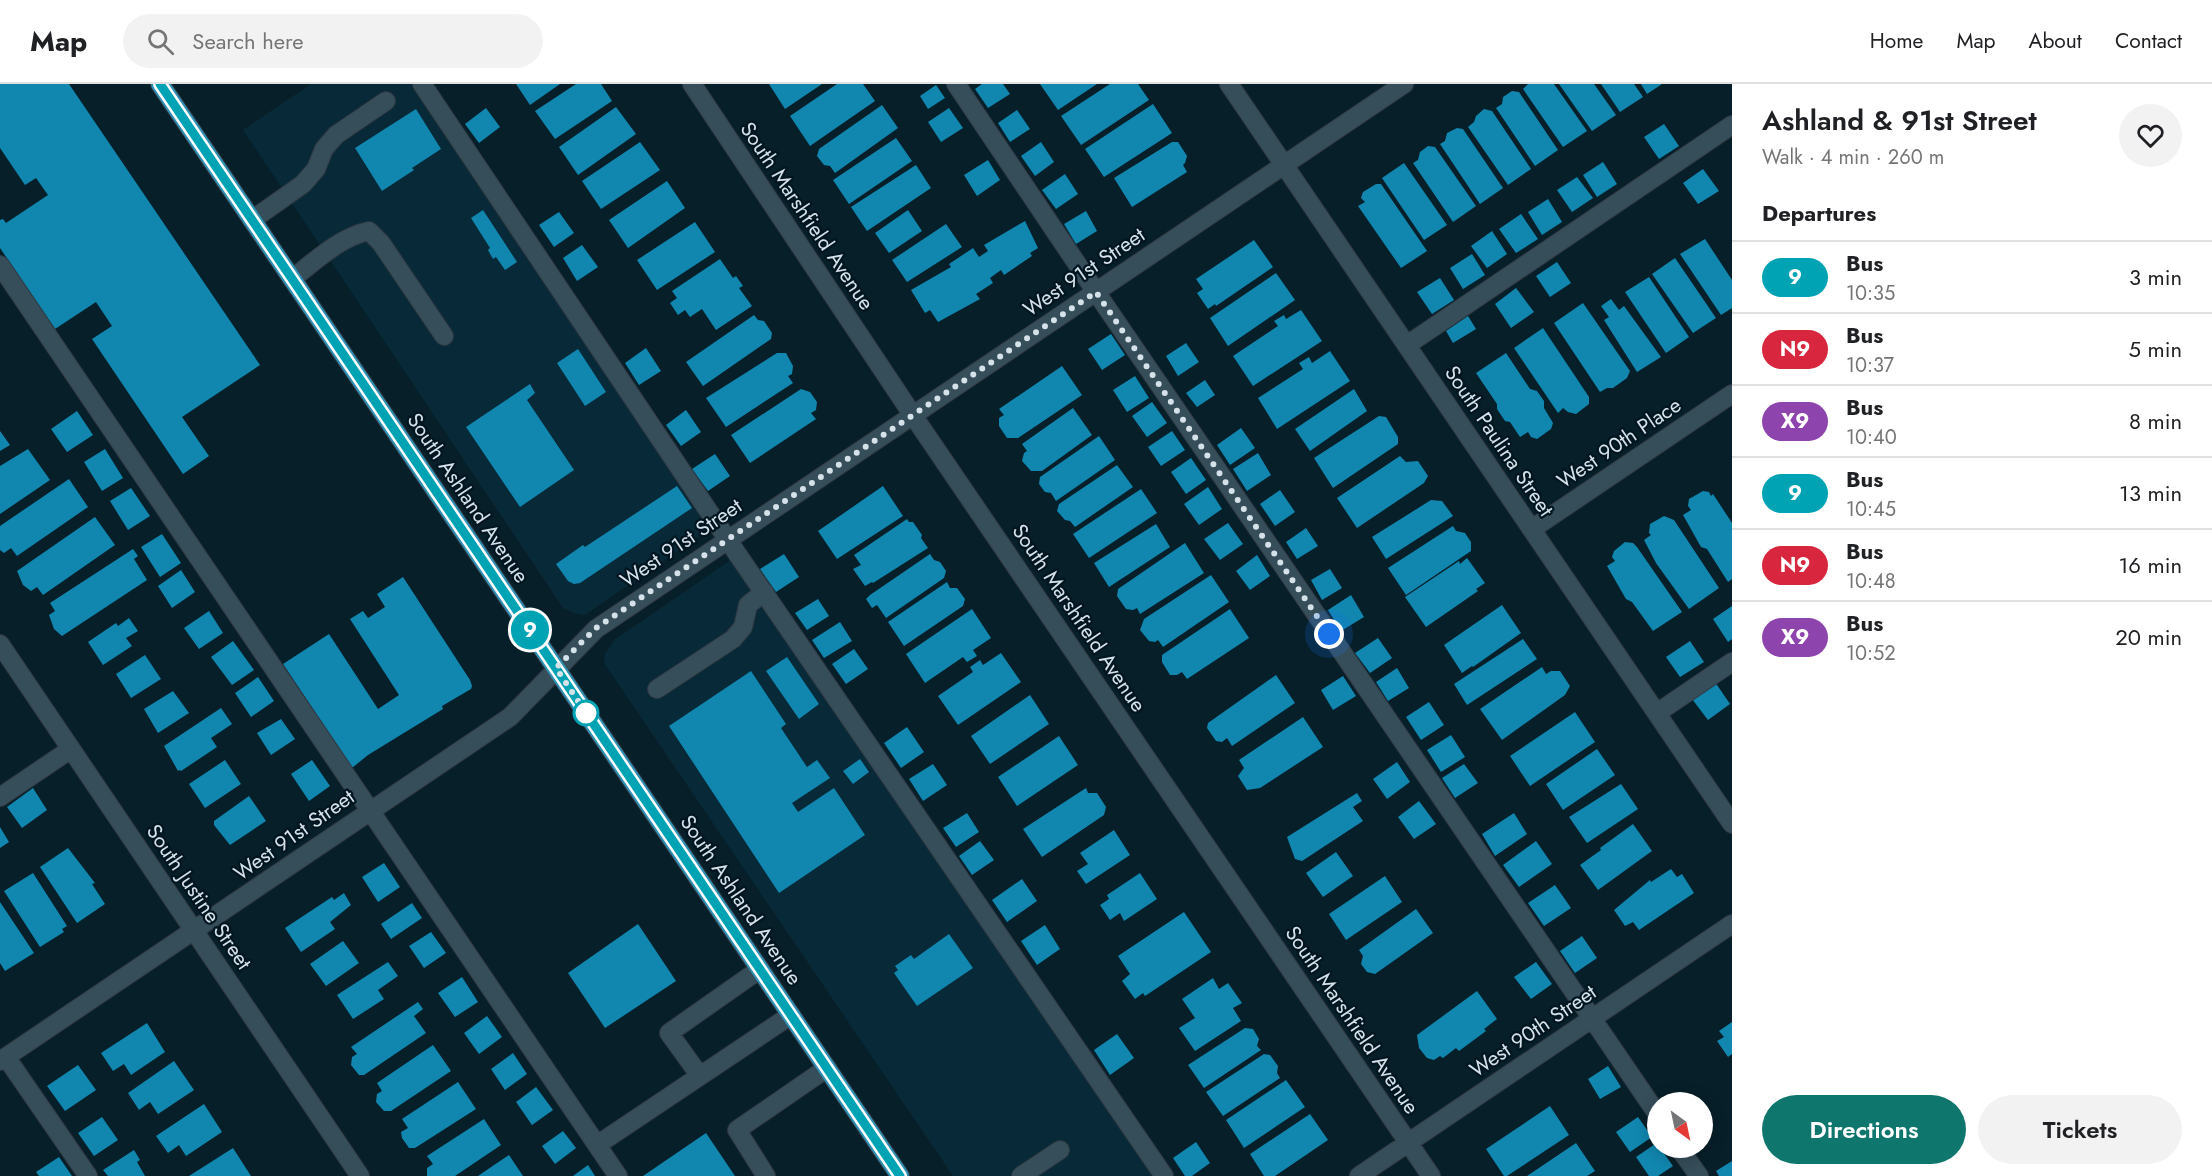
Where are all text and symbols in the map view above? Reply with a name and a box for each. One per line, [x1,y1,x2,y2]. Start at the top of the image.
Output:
search box [123,14,543,68]
text: Map [30,21,87,62]
icon: search [144,25,177,58]
text: Search here [192,25,304,57]
text: Home [1870,26,1923,56]
text: Map [1956,26,1996,56]
text: About [2029,26,2082,56]
text: Contact [2115,26,2182,56]
text: Ashland & 91st Street [1762,100,2037,141]
button: heart [2119,104,2182,167]
street label: South Marshfield Avenue [733,116,881,316]
text: Walk · 4 min · 260 m [1762,143,1944,172]
text: Departures [1762,197,1876,229]
street label: West 91st Street [1017,220,1151,324]
text: Bus [1846,247,1883,279]
text: 3 min [2129,261,2182,293]
text: 9 [1788,262,1802,292]
text: 10:35 [1846,279,1895,308]
text: Bus [1846,319,1883,351]
text: 5 min [2129,333,2182,365]
text: N9 [1780,334,1810,364]
text: 10:37 [1846,351,1894,380]
street label: South Paulina Street [1437,360,1561,522]
street label: West 90th Place [1551,390,1687,496]
text: Bus [1846,391,1883,423]
text: 8 min [2129,405,2182,437]
text: X9 [1781,406,1809,436]
street label: South Ashland Avenue [400,407,536,589]
text: 10:40 [1846,423,1897,452]
text: Bus [1846,463,1883,495]
text: 13 min [2119,477,2182,509]
text: 9 [1788,478,1802,508]
street label: West 91st Street [614,491,748,595]
text: 10:45 [1846,495,1896,524]
street label: South Marshfield Avenue [1005,518,1153,718]
text: Bus [1846,535,1883,567]
text: 16 min [2118,549,2182,581]
text: N9 [1780,550,1810,580]
text: 10:48 [1846,567,1896,596]
text: Bus [1846,607,1883,639]
line badge: 9 [510,610,550,650]
text: 9 [523,615,537,645]
your location [1314,619,1344,649]
text: 20 min [2115,621,2182,653]
text: X9 [1781,622,1809,652]
text: 10:52 [1846,639,1896,668]
unlabelled marker [573,700,599,726]
street label: West 91st Street [228,782,360,888]
street label: South Ashland Avenue [673,809,809,991]
street label: South Justine Street [139,818,259,976]
street label: South Marshfield Avenue [1278,920,1426,1120]
street label: West 90th Street [1464,977,1602,1085]
north arrow [1647,1092,1713,1158]
map controls [1647,1092,1713,1158]
button: Directions [1762,1095,1966,1164]
button: Tickets [1978,1095,2182,1164]

